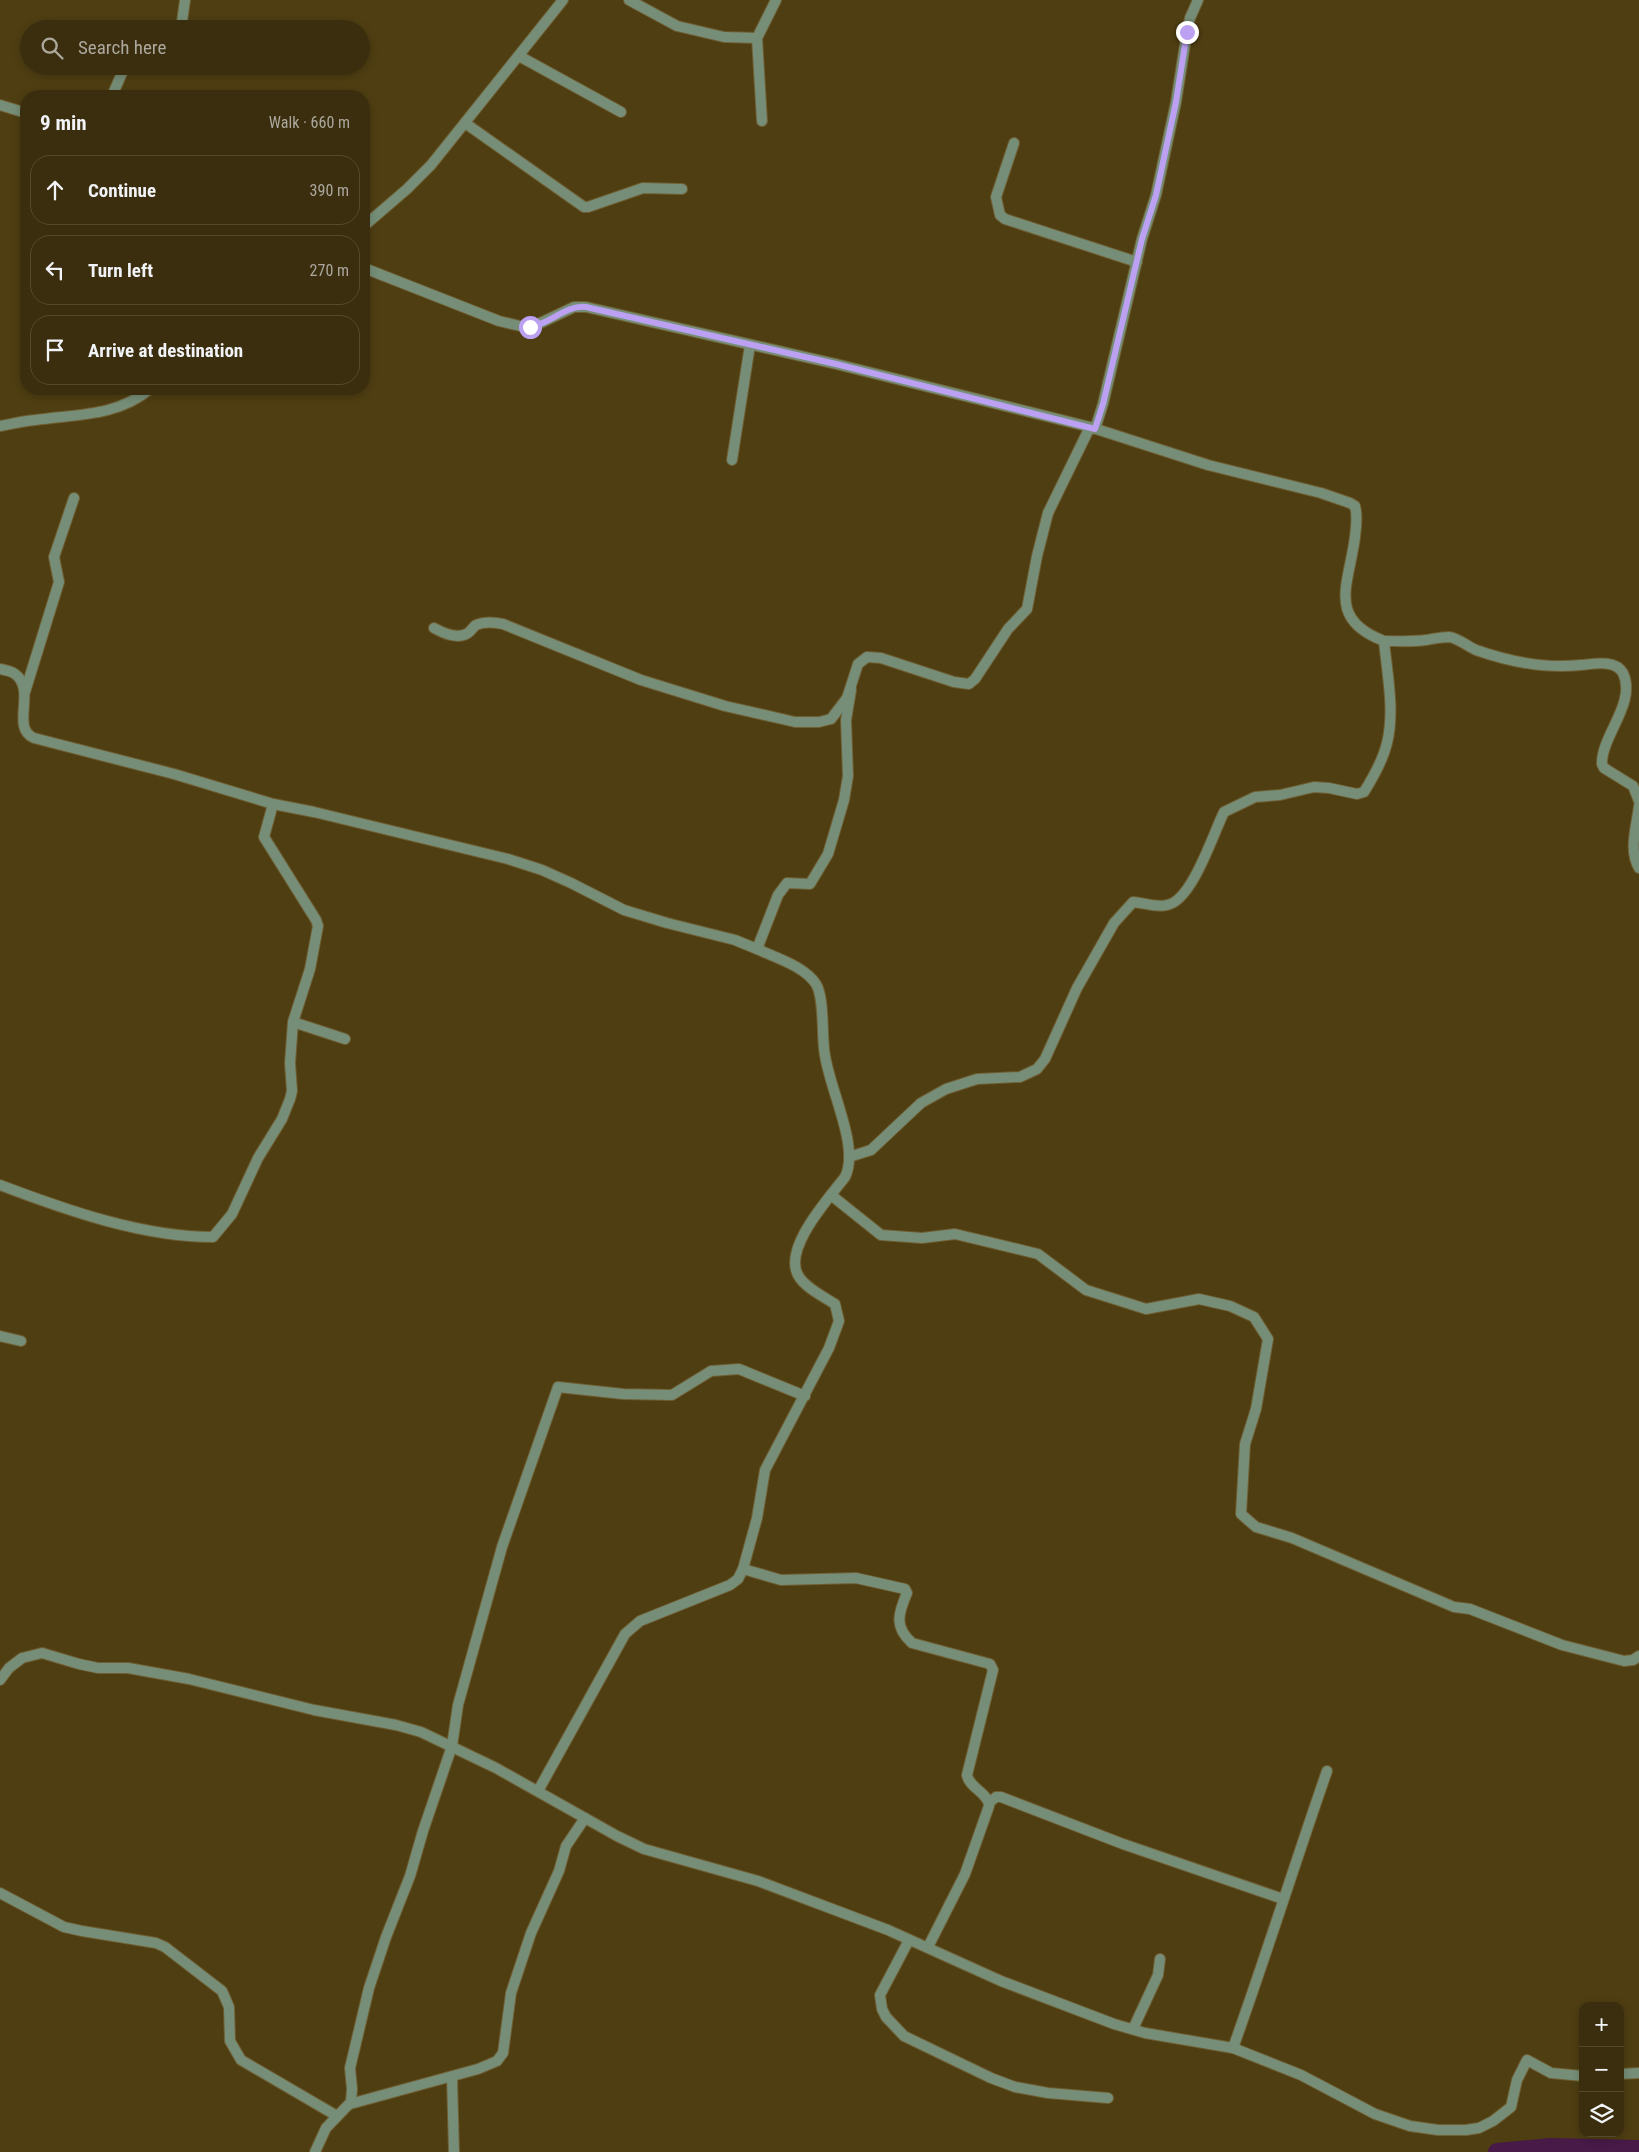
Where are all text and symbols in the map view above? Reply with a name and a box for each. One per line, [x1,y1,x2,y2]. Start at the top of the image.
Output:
search box [20,20,370,75]
route end [1176,21,1199,44]
icon: search [38,34,66,62]
text: Search here [78,36,166,59]
text: 9 min [40,111,87,135]
text: Walk · 660 m [269,113,350,132]
icon: ahead [41,176,69,204]
text: Continue [88,179,156,202]
text: 390 m [310,181,349,200]
icon: left [41,256,69,284]
text: Turn left [88,259,153,282]
text: 270 m [310,261,349,280]
route start [519,316,542,339]
icon: arrive [41,336,69,364]
text: Arrive at destination [88,339,243,362]
map controls [1579,2002,1624,2137]
button: + [1579,2002,1624,2047]
button: − [1579,2047,1624,2092]
button: layers [1579,2092,1624,2137]

